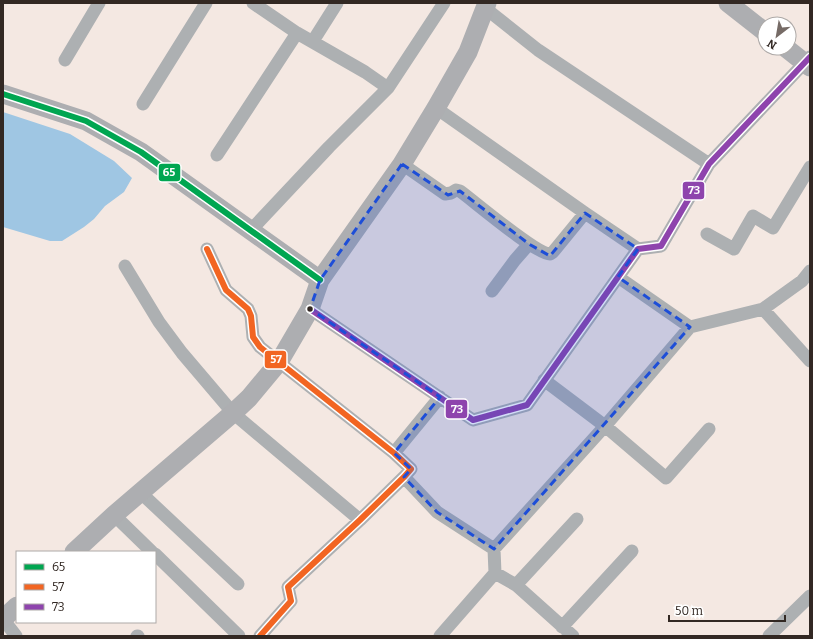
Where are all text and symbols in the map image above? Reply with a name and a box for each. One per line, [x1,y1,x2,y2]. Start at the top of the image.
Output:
north arrow [757,16,797,56]
text: N [765,36,779,52]
line badge: 65 [158,163,181,182]
text: 65 [163,166,175,179]
line badge: 73 [682,181,705,200]
text: 73 [688,184,700,197]
unlabelled marker [305,304,315,314]
line badge: 57 [264,350,287,369]
text: 57 [270,353,282,366]
line badge: 73 [445,399,468,419]
text: 73 [451,403,463,416]
legend [16,551,156,623]
text: 65 [52,560,65,574]
text: 57 [52,580,64,594]
scale bar [669,597,785,623]
text: 73 [52,600,65,614]
text: 50 m [675,604,704,618]

